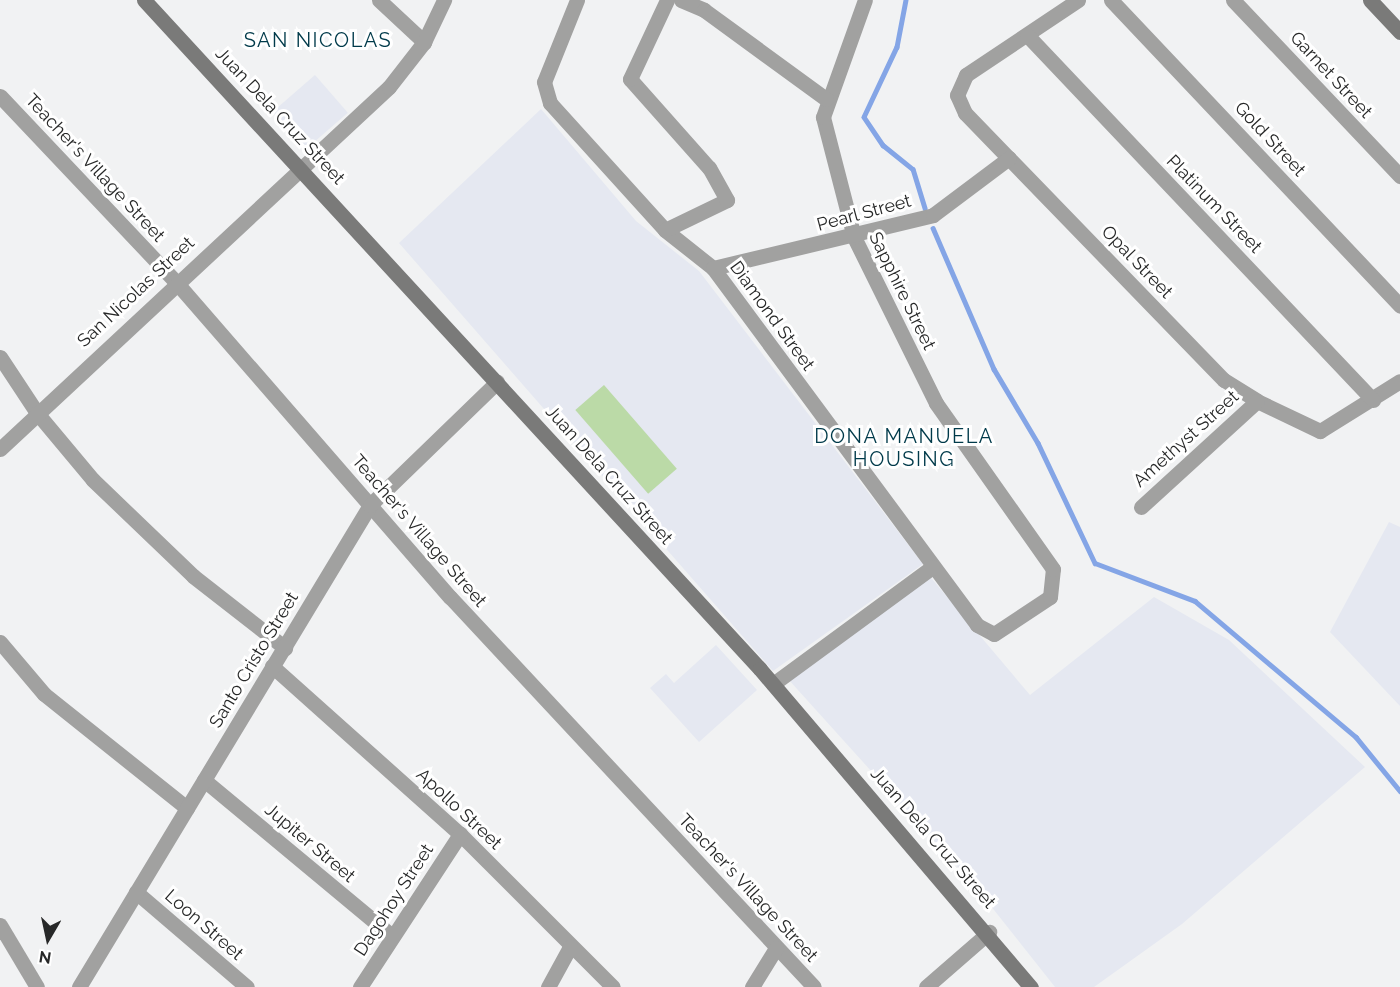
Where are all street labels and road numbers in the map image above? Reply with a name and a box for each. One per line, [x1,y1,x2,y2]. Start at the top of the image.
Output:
street label: Garnet Street [1285,27,1377,123]
street label: Juan Dela Cruz Street [211,43,349,189]
street label: Teacher's Village Street [21,89,169,247]
street label: Gold Street [1230,97,1310,181]
street label: Platinum Street [1162,150,1266,258]
street label: Pearl Street [814,190,914,236]
street label: Opal Street [1097,221,1177,303]
street label: Sapphire Street [864,229,940,353]
street label: San Nicolas Street [73,232,199,352]
street label: Diamond Street [725,257,819,375]
street label: Amethyst Street [1129,386,1243,492]
street label: Juan Dela Cruz Street [541,401,677,549]
street label: Teacher's Village Street [347,450,491,612]
street label: Santo Cristo Street [205,588,303,732]
street label: Juan Dela Cruz Street [866,763,1000,913]
street label: Apollo Street [412,764,506,854]
street label: Jupiter Street [260,799,360,887]
street label: Teacher's Village Street [674,809,822,967]
street label: Dagohoy Street [350,840,438,960]
street label: Loon Street [160,885,248,965]

